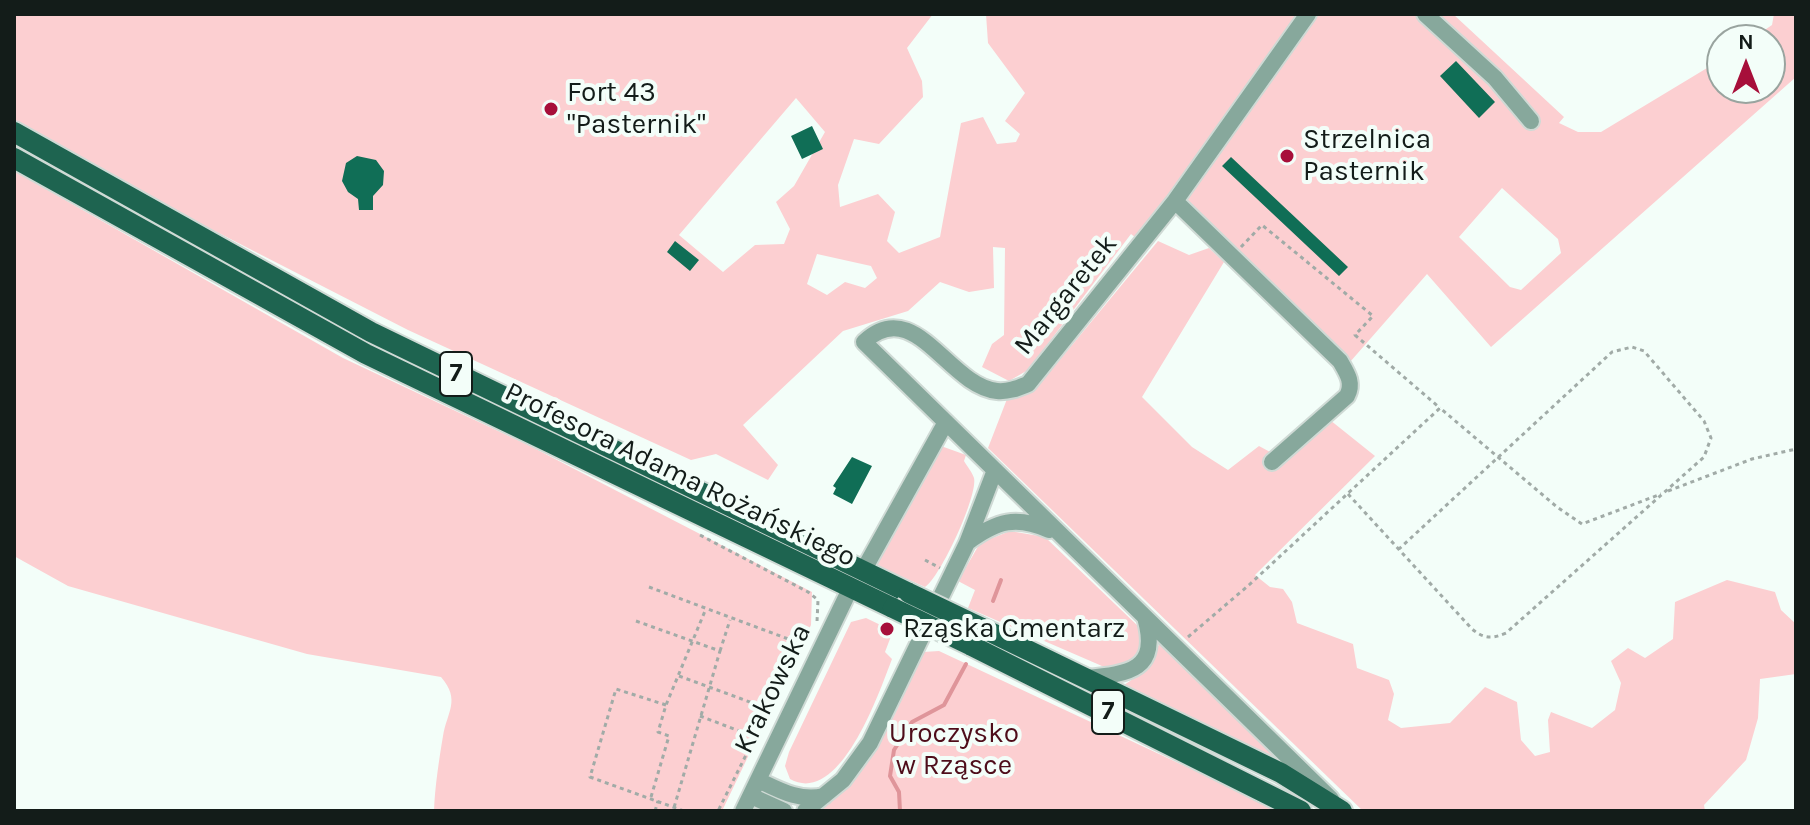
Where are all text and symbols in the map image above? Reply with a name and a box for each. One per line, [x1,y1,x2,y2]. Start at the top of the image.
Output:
north arrow [1706,24,1786,104]
text: N [1738,29,1754,55]
place label: Fort 43 "Pasternik" [567,76,706,142]
marker: Fort 43 "Pasternik" [542,100,560,118]
place label: Strzelnica Pasternik [1303,123,1431,189]
marker: Strzelnica Pasternik [1278,147,1296,165]
street label: Margaretek [1007,228,1125,362]
road number: 7 [440,352,472,396]
street label: Profesora Adama Rożańskiego [499,375,861,575]
place label: Rząska Cmentarz [903,612,1125,646]
street label: Krakowska [727,619,819,759]
marker: Rząska Cmentarz [878,620,896,638]
road number: 7 [1092,690,1124,734]
park label: Uroczysko w Rząsce [889,717,1019,783]

